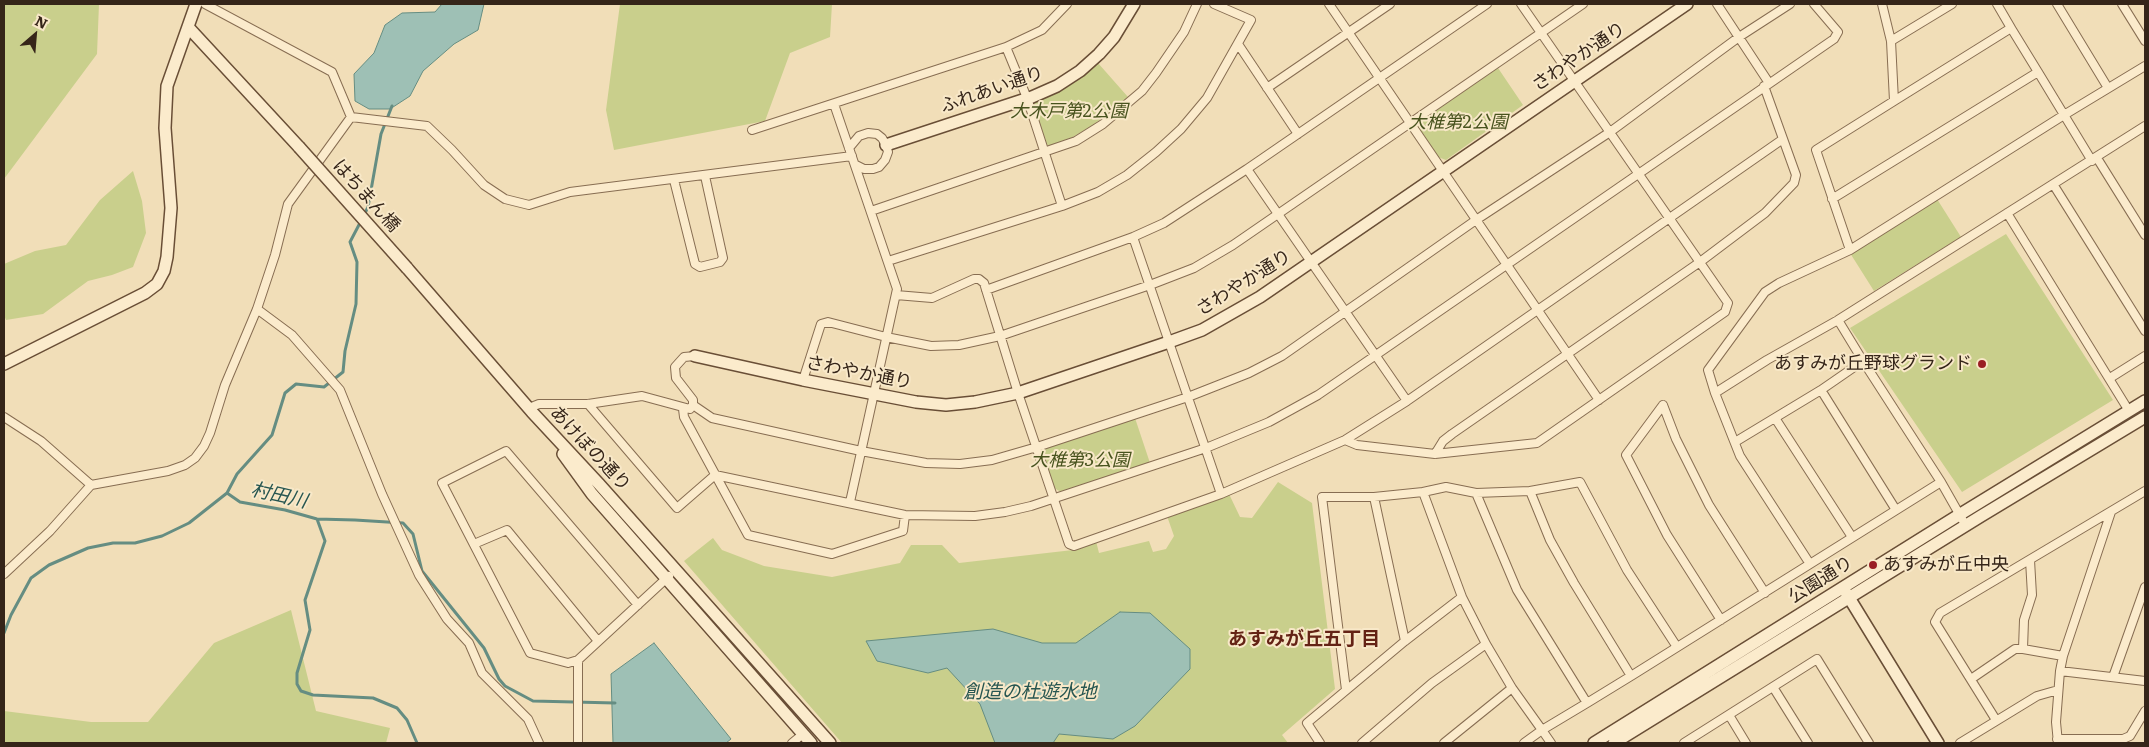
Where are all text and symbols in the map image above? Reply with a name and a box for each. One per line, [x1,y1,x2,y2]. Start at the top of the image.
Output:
north arrow [10,10,60,60]
text: N [32,10,52,33]
street label: さわやか通り [1528,18,1630,96]
street label: ふれあい通り [937,62,1047,118]
park label: 大木戸第2公園 [1010,101,1128,123]
park label: 大椎第2公園 [1408,112,1508,134]
street label: はちまん橋 [328,155,404,237]
street label: さわやか通り [1192,245,1296,321]
street label: さわやか通り [804,352,914,394]
place label: あすみが丘野球グランド [1774,353,1972,375]
marker: あすみが丘野球グランド [1976,358,1988,370]
street label: あけぼの通り [545,402,635,496]
park label: 大椎第3公園 [1030,450,1130,472]
water label: 村田川 [249,478,309,514]
street label: 公園通り [1785,552,1857,608]
place label: あすみが丘中央 [1883,554,2009,576]
marker: あすみが丘中央 [1867,559,1879,571]
district label: あすみが丘五丁目 [1228,628,1380,650]
water label: 創造の杜遊水地 [964,681,1096,703]

